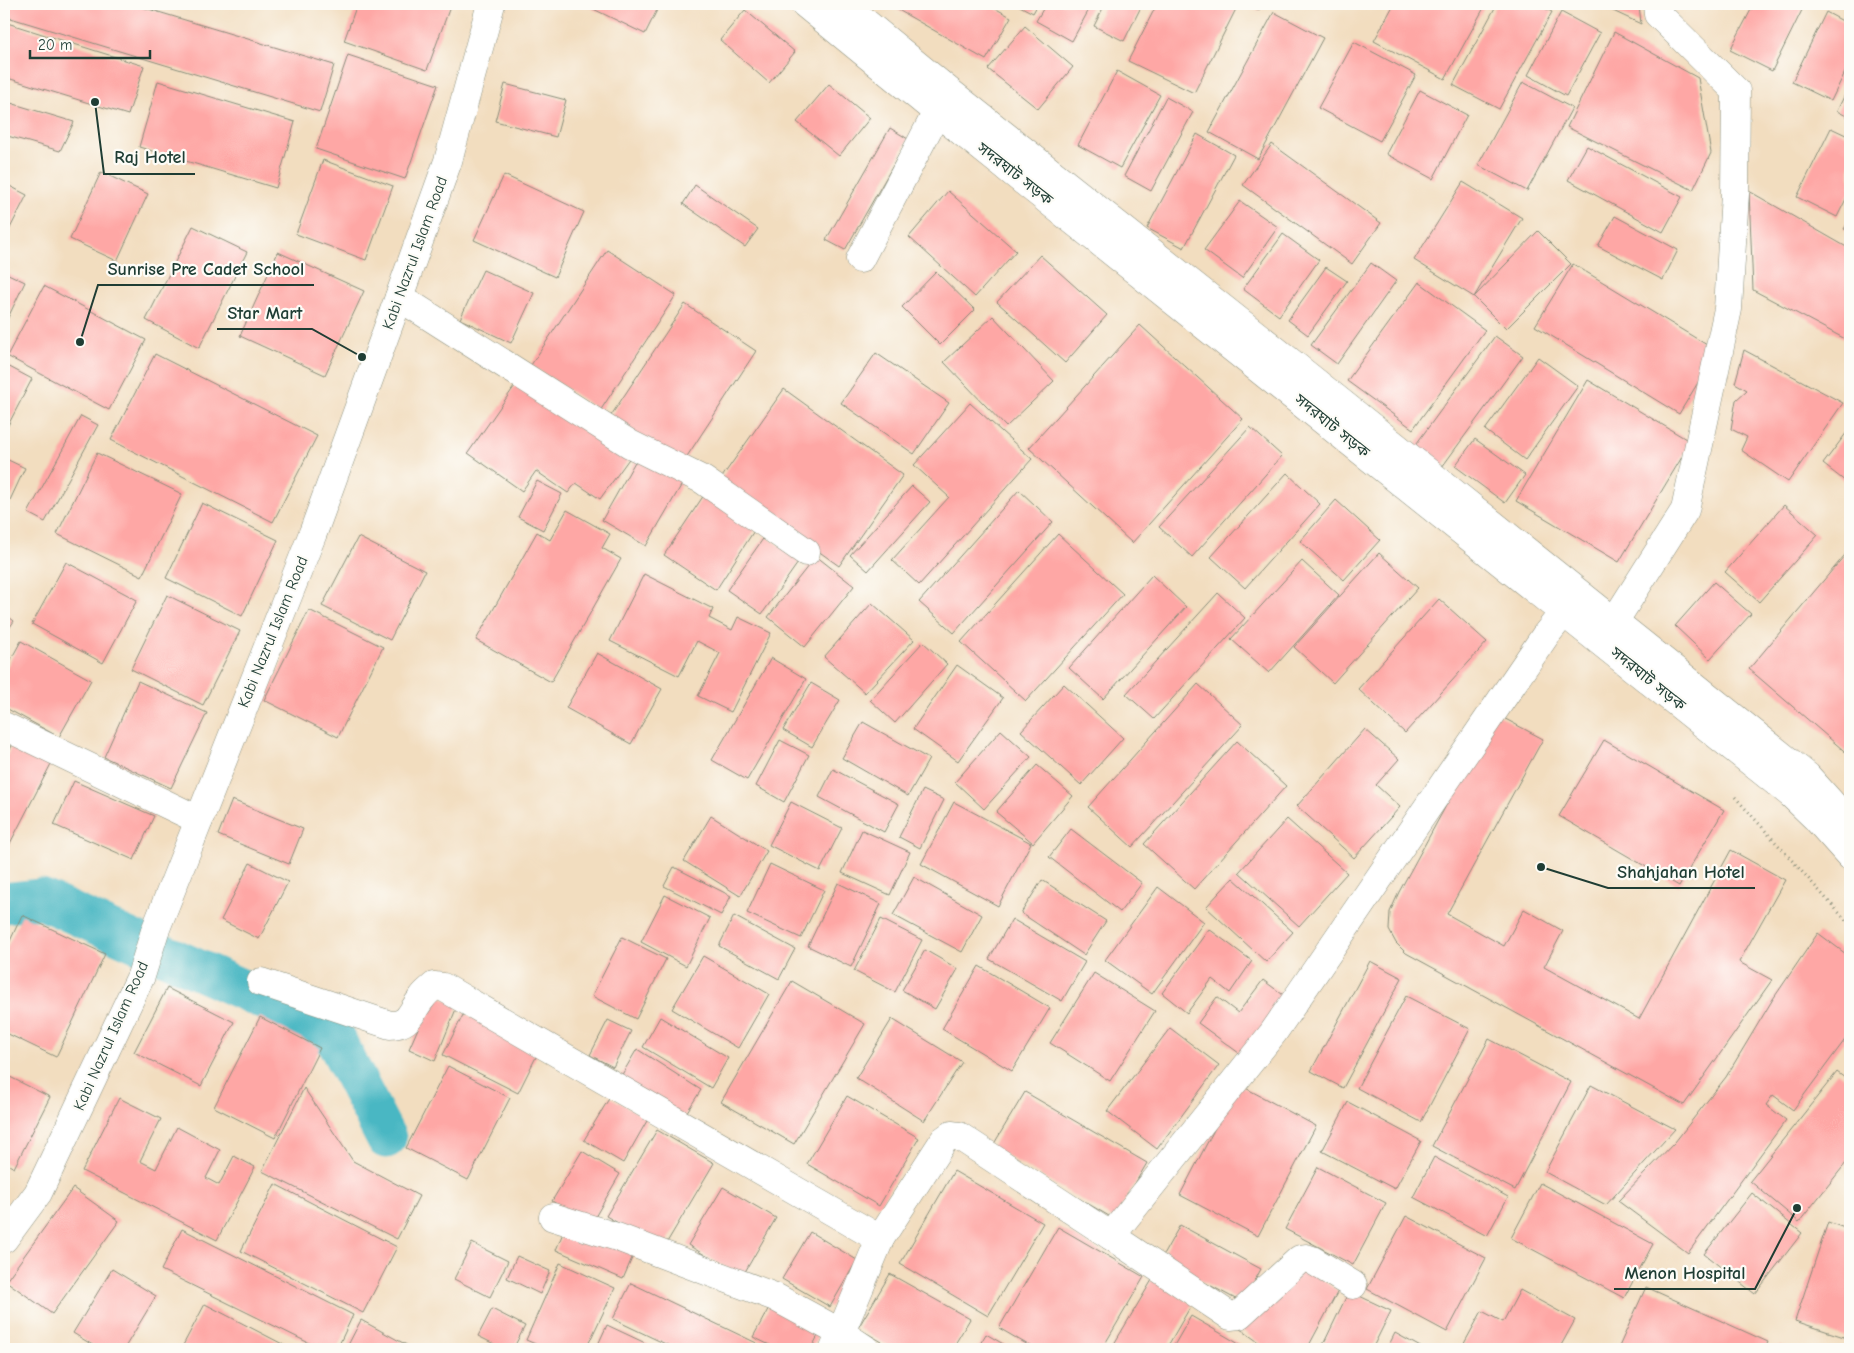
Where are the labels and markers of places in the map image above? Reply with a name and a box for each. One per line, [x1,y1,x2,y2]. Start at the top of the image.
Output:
callout: Raj Hotel [104,141,195,174]
callout: Sunrise Pre Cadet School [98,252,314,285]
callout: Star Mart [217,296,312,329]
callout: Shahjahan Hotel [1608,855,1755,888]
callout: Menon Hospital [1614,1256,1755,1289]

